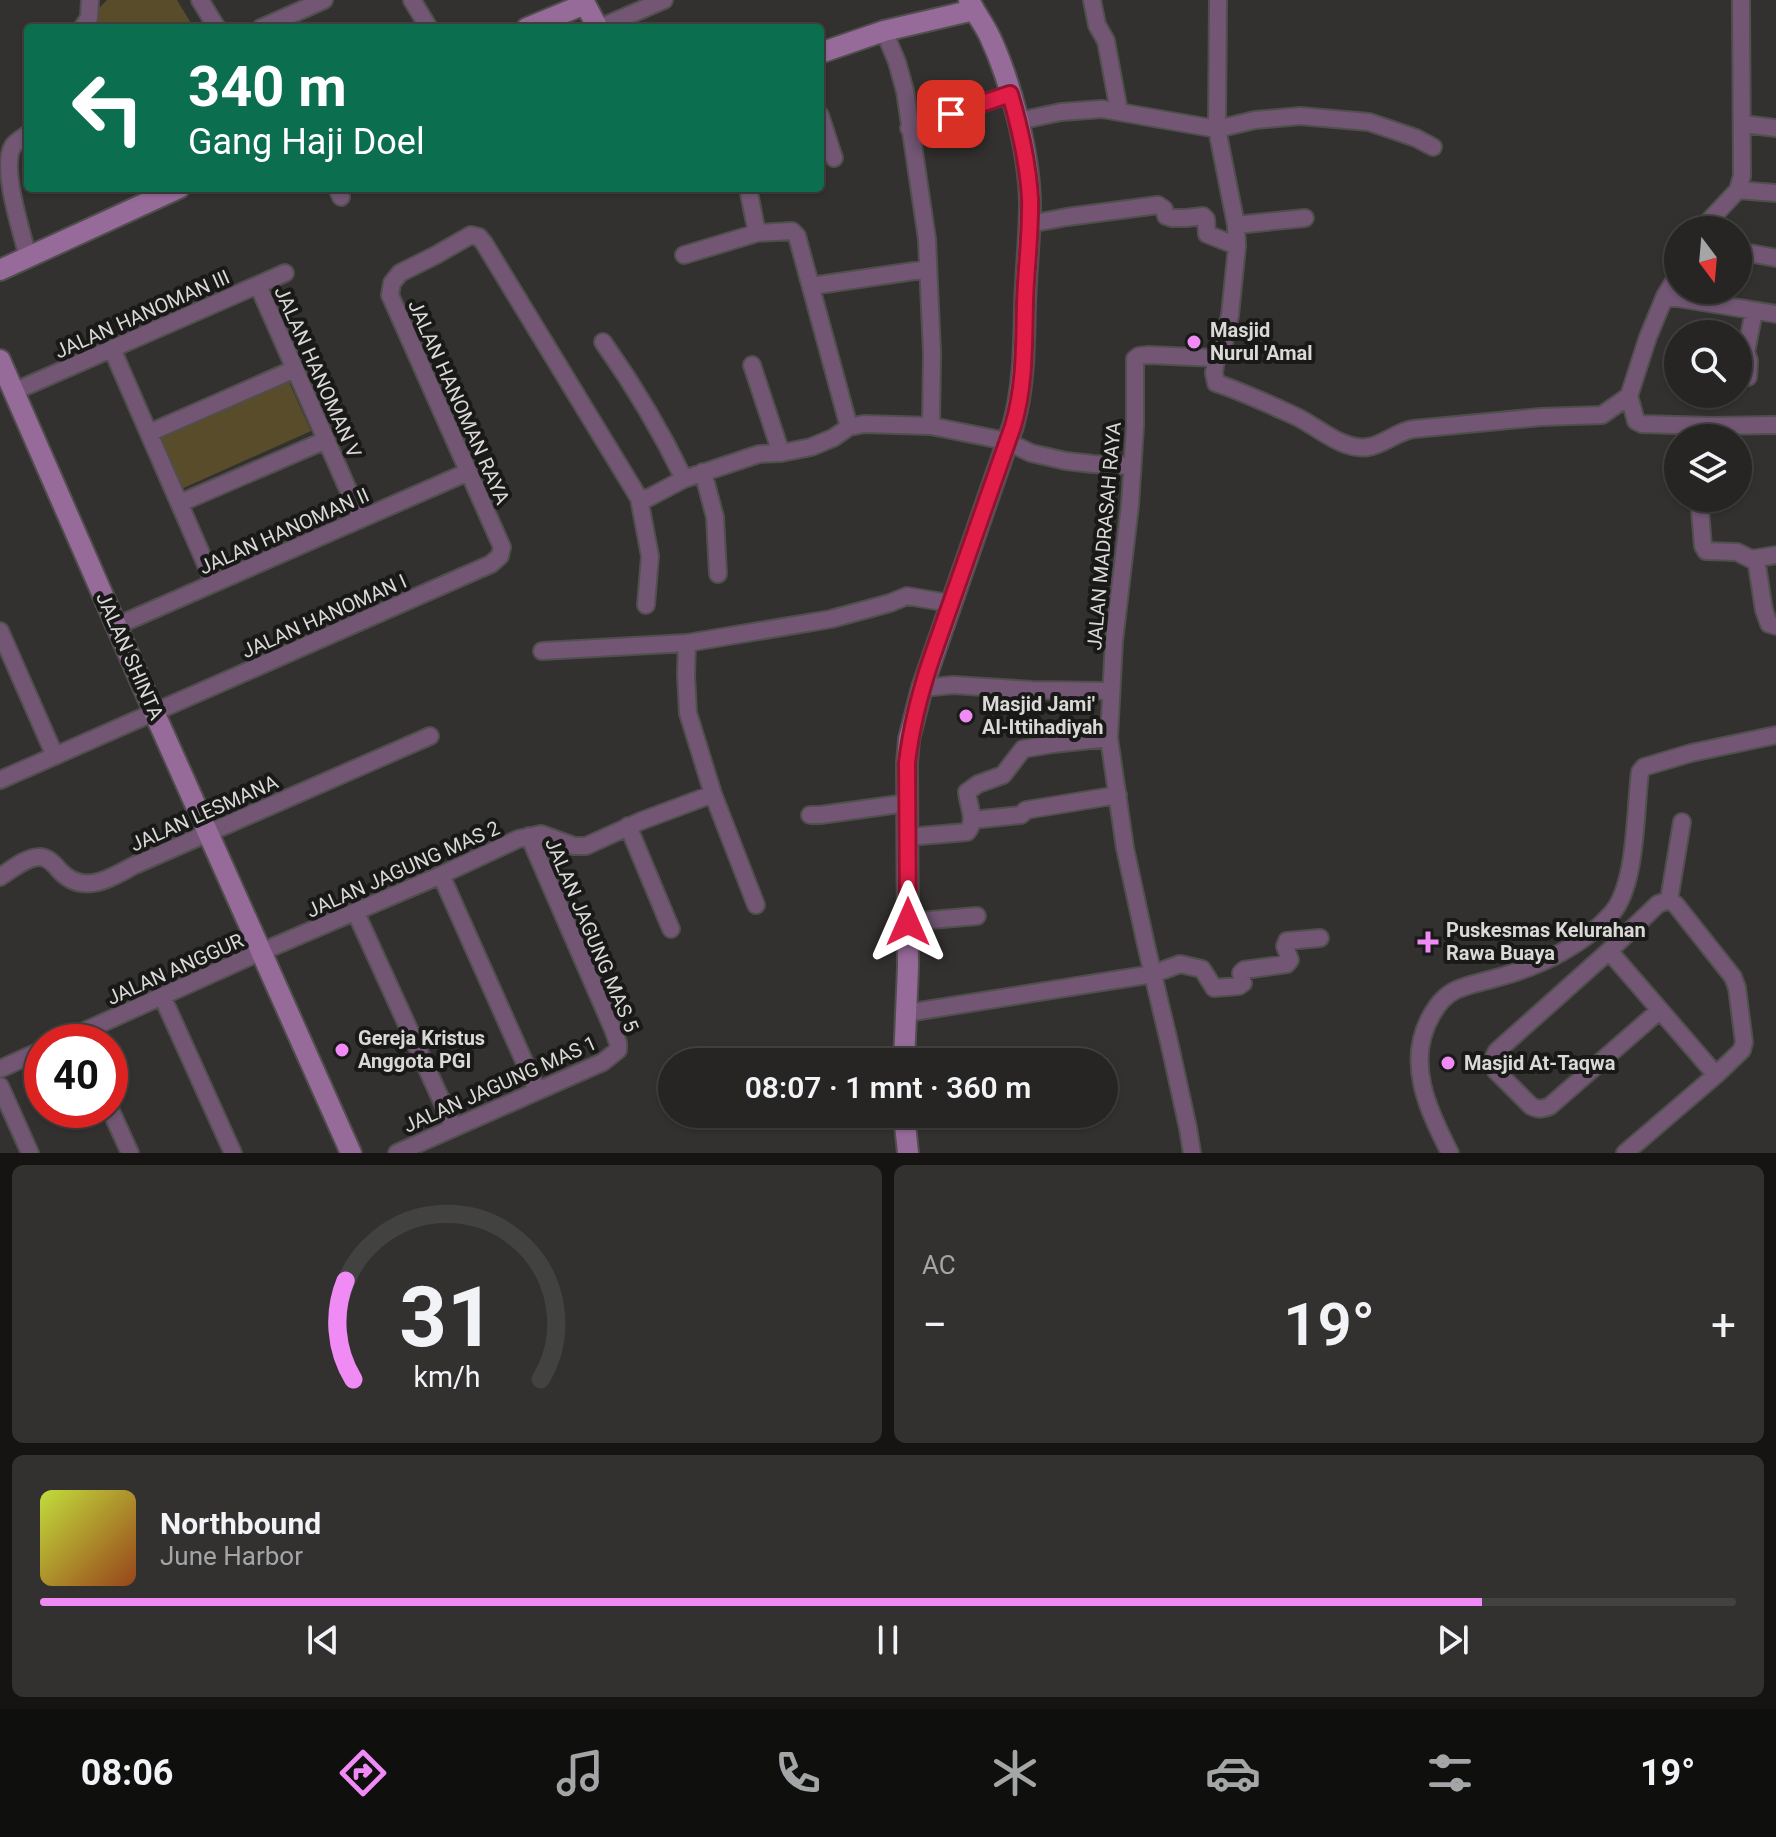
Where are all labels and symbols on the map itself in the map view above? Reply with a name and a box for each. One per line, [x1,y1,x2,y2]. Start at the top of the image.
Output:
pin [917,80,985,148]
north arrow [1664,216,1752,304]
street label: JALAN HANOMAN III [51,265,233,363]
street label: JALAN HANOMAN V [269,282,367,462]
street label: JALAN HANOMAN RAYA [403,296,515,508]
place label: Masjid Nurul 'Amal [1210,318,1313,365]
marker: Masjid Nurul 'Amal [1185,333,1203,351]
street label: JALAN MADRASAH RAYA [1082,421,1126,651]
street label: JALAN HANOMAN II [195,483,373,579]
street label: JALAN HANOMAN I [238,569,410,663]
street label: JALAN SHINTA [91,589,169,723]
place label: Masjid Jami' Al-Ittihadiyah [982,692,1104,739]
marker: Masjid Jami' Al-Ittihadiyah [957,707,975,725]
street label: JALAN LESMANA [126,770,282,856]
street label: JALAN JAGUNG MAS 2 [303,816,503,922]
street label: JALAN JAGUNG MAS 5 [540,834,644,1036]
position arrow [866,880,950,964]
place label: Puskesmas Kelurahan Rawa Buaya [1446,918,1646,965]
street label: JALAN ANGGUR [103,928,247,1010]
marker: Puskesmas Kelurahan Rawa Buaya [1417,931,1439,953]
speed limit sign: 40 [24,1024,128,1128]
place label: Gereja Kristus Anggota PGI [358,1026,485,1073]
street label: JALAN JAGUNG MAS 1 [400,1031,600,1137]
marker: Gereja Kristus Anggota PGI [333,1041,351,1059]
place label: Masjid At-Taqwa [1464,1051,1616,1075]
marker: Masjid At-Taqwa [1439,1054,1457,1072]

